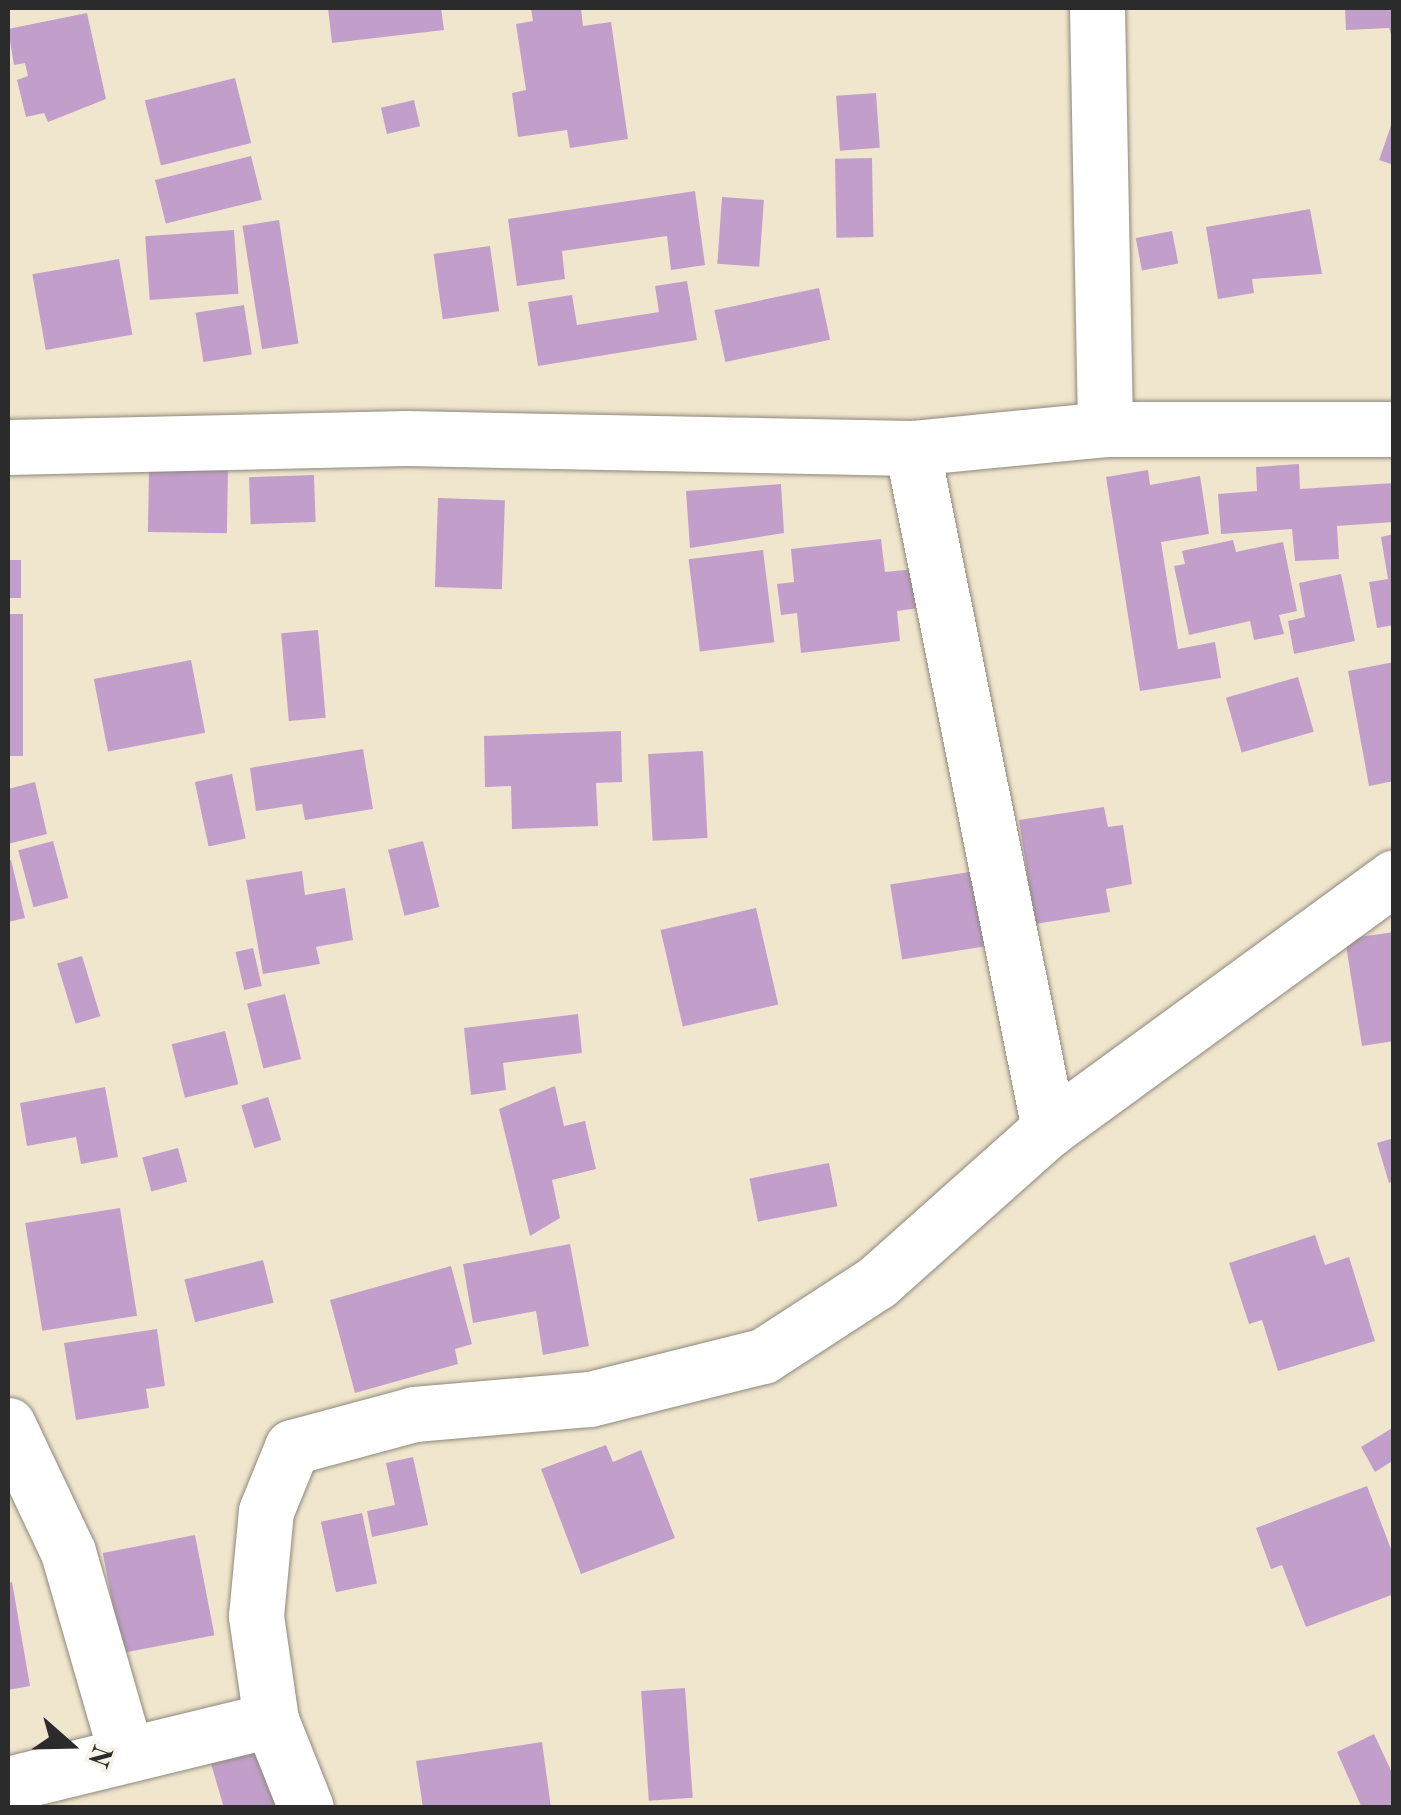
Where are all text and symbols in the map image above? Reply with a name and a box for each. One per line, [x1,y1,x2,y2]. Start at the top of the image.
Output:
north arrow [20,1695,120,1795]
text: N [81,1740,115,1770]

